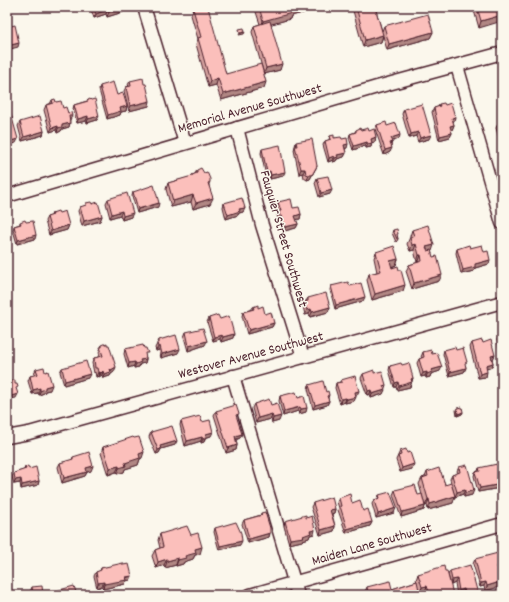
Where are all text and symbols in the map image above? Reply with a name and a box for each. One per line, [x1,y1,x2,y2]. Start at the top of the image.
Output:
street label: Memorial Avenue Southwest [176,79,324,139]
street label: Fauquier Street Southwest [254,168,312,310]
street label: Westover Avenue Southwest [176,327,326,385]
street label: Maiden Lane Southwest [310,518,434,572]

